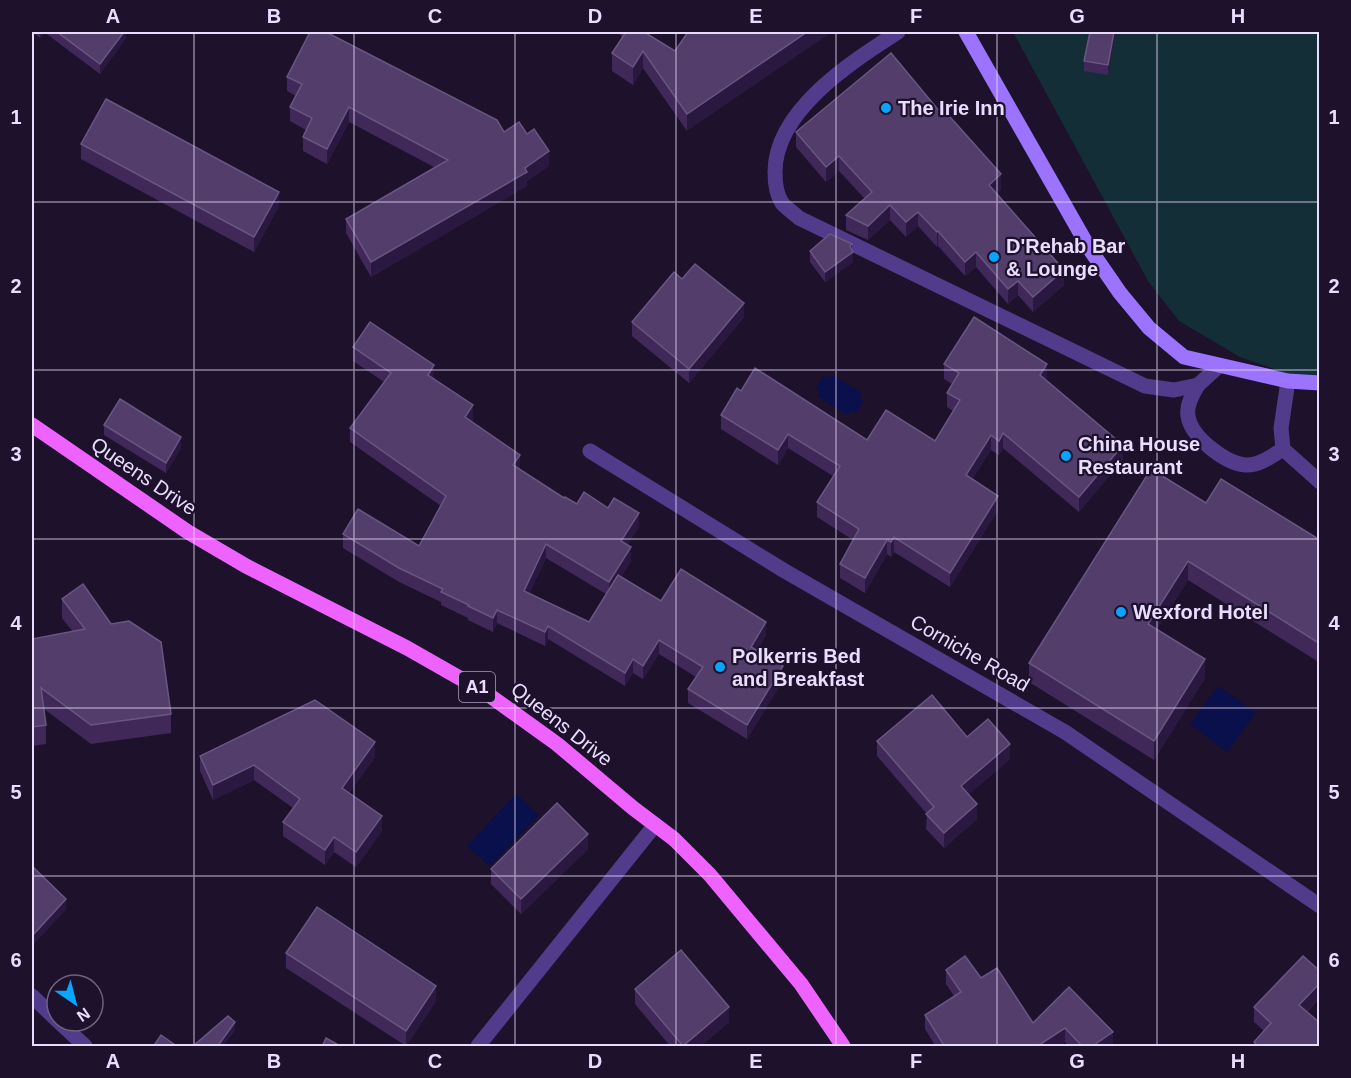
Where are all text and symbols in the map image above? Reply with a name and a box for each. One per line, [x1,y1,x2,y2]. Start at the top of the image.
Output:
text: A [106,5,120,27]
text: B [267,5,281,27]
text: C [428,5,442,27]
text: D [588,5,602,27]
text: E [749,5,763,27]
text: F [910,5,922,27]
text: G [1069,5,1085,27]
text: H [1231,5,1245,27]
place label: The Irie Inn [898,97,1005,119]
marker: The Irie Inn [879,101,893,115]
text: 1 [10,106,22,128]
text: 1 [1328,106,1340,128]
place label: D'Rehab Bar & Lounge [1006,235,1125,280]
marker: D'Rehab Bar & Lounge [987,250,1001,264]
text: 2 [10,275,22,297]
text: 2 [1328,275,1340,297]
street label: Queens Drive [87,433,201,519]
place label: China House Restaurant [1078,433,1200,478]
text: 3 [10,443,22,465]
text: 3 [1328,443,1340,465]
marker: China House Restaurant [1059,449,1073,463]
place label: Wexford Hotel [1133,601,1268,623]
marker: Wexford Hotel [1114,605,1128,619]
street label: Corniche Road [907,610,1033,696]
text: 4 [10,612,22,634]
text: 4 [1328,612,1340,634]
place label: Polkerris Bed and Breakfast [732,645,865,690]
marker: Polkerris Bed and Breakfast [713,660,727,674]
road number: A1 [459,672,495,702]
street label: Queens Drive [507,678,617,770]
text: 5 [10,781,22,803]
text: 5 [1328,781,1340,803]
text: 6 [10,949,22,971]
text: 6 [1328,949,1340,971]
north arrow [45,973,105,1033]
text: N [74,1005,93,1025]
text: A [106,1050,120,1072]
text: B [267,1050,281,1072]
text: C [428,1050,442,1072]
text: D [588,1050,602,1072]
text: E [749,1050,763,1072]
text: F [910,1050,922,1072]
text: G [1069,1050,1085,1072]
text: H [1231,1050,1245,1072]

